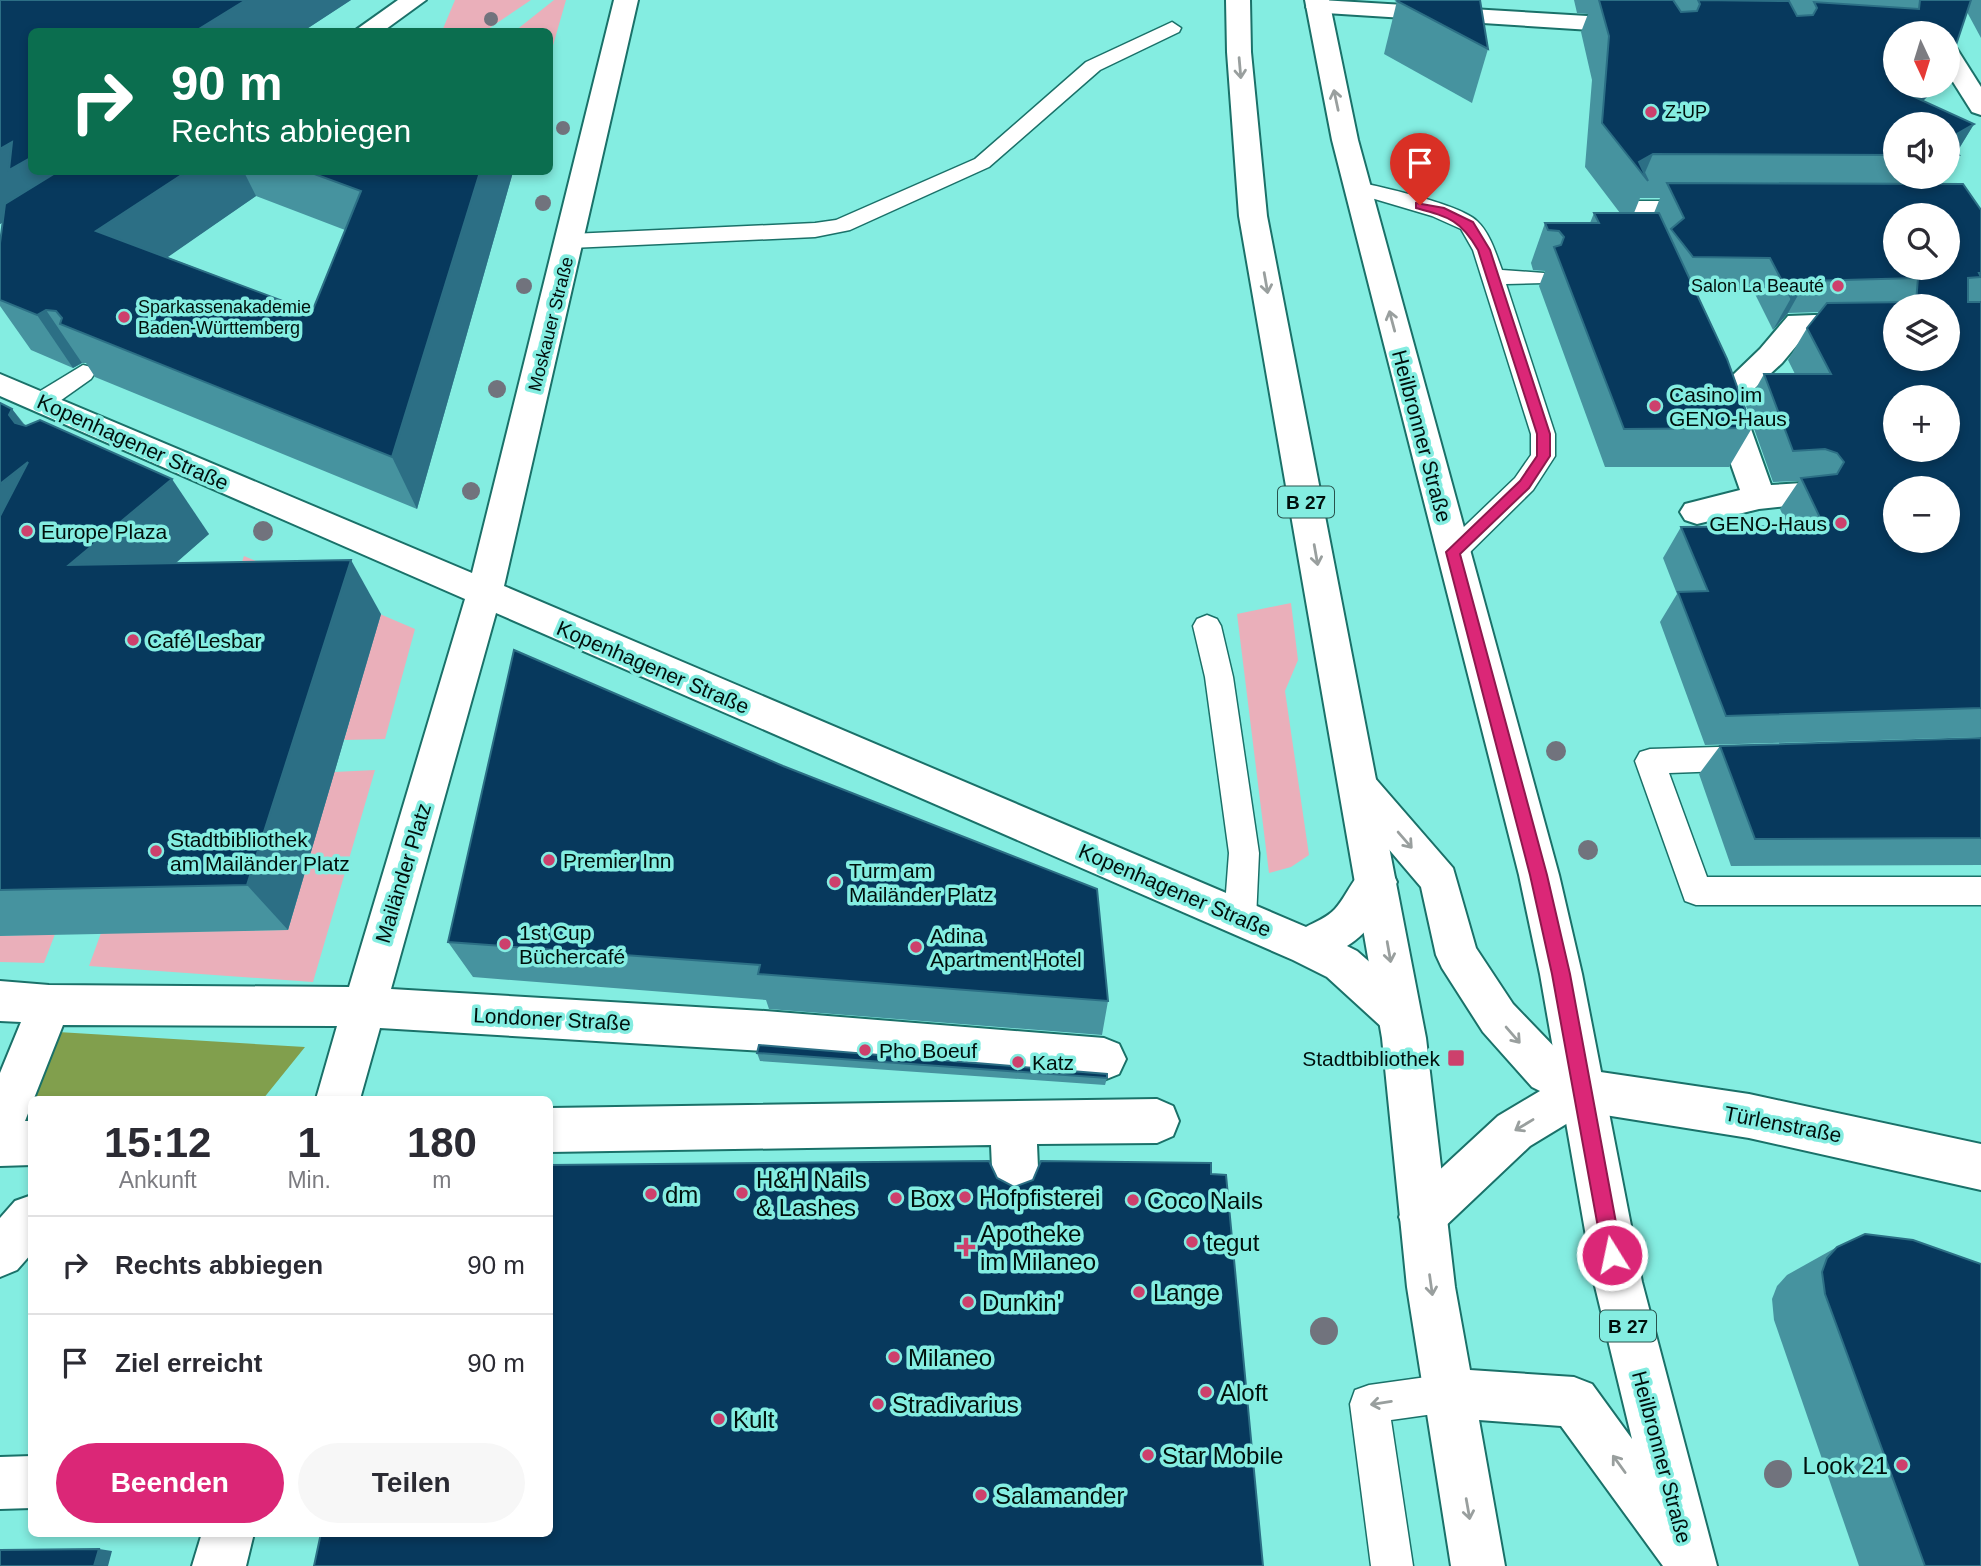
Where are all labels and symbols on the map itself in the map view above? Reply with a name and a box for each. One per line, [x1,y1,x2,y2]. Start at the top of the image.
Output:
north arrow [1883,21,1960,98]
one-way arrow [1234,56,1247,79]
one-way arrow [1329,89,1343,112]
place label: Z-UP [1665,102,1707,122]
marker: Z-UP [1643,104,1659,120]
pin [1390,133,1450,205]
street label: Moskauer Straße [525,255,577,393]
one-way arrow [1259,271,1273,294]
place label: Salon La Beauté [1691,276,1824,296]
marker: Salon La Beauté [1830,278,1846,294]
place label: Sparkassenakademie Baden-Württemberg [138,297,311,338]
marker: Sparkassenakademie Baden-Württemberg [116,309,132,325]
one-way arrow [1385,310,1398,332]
street label: Heilbronner Straße [1388,347,1456,525]
place label: Casino im GENO-Haus [1669,383,1787,430]
street label: Kopenhagener Straße [34,389,232,495]
marker: Casino im GENO-Haus [1647,398,1663,414]
road number: B 27 [1278,486,1334,517]
place label: GENO-Haus [1709,512,1827,535]
marker: GENO-Haus [1833,515,1849,531]
place label: Europe Plaza [41,520,167,543]
marker: Europe Plaza [19,523,35,539]
one-way arrow [1309,543,1323,566]
street label: Kopenhagener Straße [553,616,753,718]
place label: Café Lesbar [147,629,261,652]
marker: Café Lesbar [125,632,141,648]
street label: Mailänder Platz [371,800,435,946]
place label: Stadtbibliothek am Mailänder Platz [170,828,350,875]
one-way arrow [1397,831,1413,849]
street label: Kopenhagener Straße [1075,839,1275,941]
marker: Stadtbibliothek am Mailänder Platz [148,843,164,859]
place label: Premier Inn [563,849,672,872]
marker: Premier Inn [541,852,557,868]
place label: Turm am Mailänder Platz [849,859,994,906]
marker: Turm am Mailänder Platz [827,874,843,890]
place label: 1st Cup Büchercafé [519,921,625,968]
place label: Adina Apartment Hotel [930,924,1082,971]
marker: 1st Cup Büchercafé [497,936,513,952]
marker: Adina Apartment Hotel [908,939,924,955]
one-way arrow [1383,940,1396,963]
street label: Londoner Straße [473,1003,631,1035]
one-way arrow [1505,1026,1521,1044]
place label: Pho Boeuf [879,1039,977,1062]
marker: Pho Boeuf [857,1042,873,1058]
place label: Stadtbibliothek [1302,1047,1440,1070]
marker: Stadtbibliothek [1446,1048,1466,1068]
place label: Katz [1032,1051,1074,1074]
marker: Katz [1010,1054,1026,1070]
street label: Türlenstraße [1722,1101,1844,1147]
one-way arrow [1514,1118,1534,1132]
place label: H&H Nails & Lashes [756,1166,867,1221]
place label: dm [665,1181,698,1208]
place label: Hofpfisterei [979,1184,1100,1211]
marker: H&H Nails & Lashes [734,1185,750,1201]
place label: Box [910,1185,951,1212]
marker: dm [643,1186,659,1202]
place label: Coco Nails [1147,1187,1263,1214]
marker: Hofpfisterei [957,1189,973,1205]
marker: Box [888,1190,904,1206]
marker: Coco Nails [1125,1192,1141,1208]
position arrow [1575,1218,1649,1292]
place label: Apotheke im Milaneo [980,1220,1096,1275]
place label: tegut [1206,1229,1260,1256]
marker: tegut [1184,1234,1200,1250]
marker: Apotheke im Milaneo [958,1239,974,1255]
one-way arrow [1425,1273,1438,1296]
place label: Lange [1153,1279,1220,1306]
marker: Lange [1131,1284,1147,1300]
place label: Dunkin' [982,1289,1061,1316]
marker: Dunkin' [960,1294,976,1310]
road number: B 27 [1600,1310,1656,1342]
place label: Milaneo [908,1344,992,1371]
marker: Milaneo [886,1349,902,1365]
street label: Heilbronner Straße [1628,1368,1696,1546]
place label: Aloft [1220,1379,1268,1406]
marker: Aloft [1198,1384,1214,1400]
place label: Stradivarius [892,1391,1019,1418]
marker: Stradivarius [870,1396,886,1412]
one-way arrow [1370,1396,1393,1409]
place label: Kult [733,1406,775,1433]
marker: Kult [711,1411,727,1427]
place label: Star Mobile [1162,1442,1283,1469]
marker: Star Mobile [1140,1447,1156,1463]
place label: Look 21 [1803,1452,1888,1479]
one-way arrow [1612,1455,1626,1474]
marker: Look 21 [1894,1457,1910,1473]
place label: Salamander [995,1482,1124,1509]
marker: Salamander [973,1487,989,1503]
one-way arrow [1462,1497,1475,1520]

